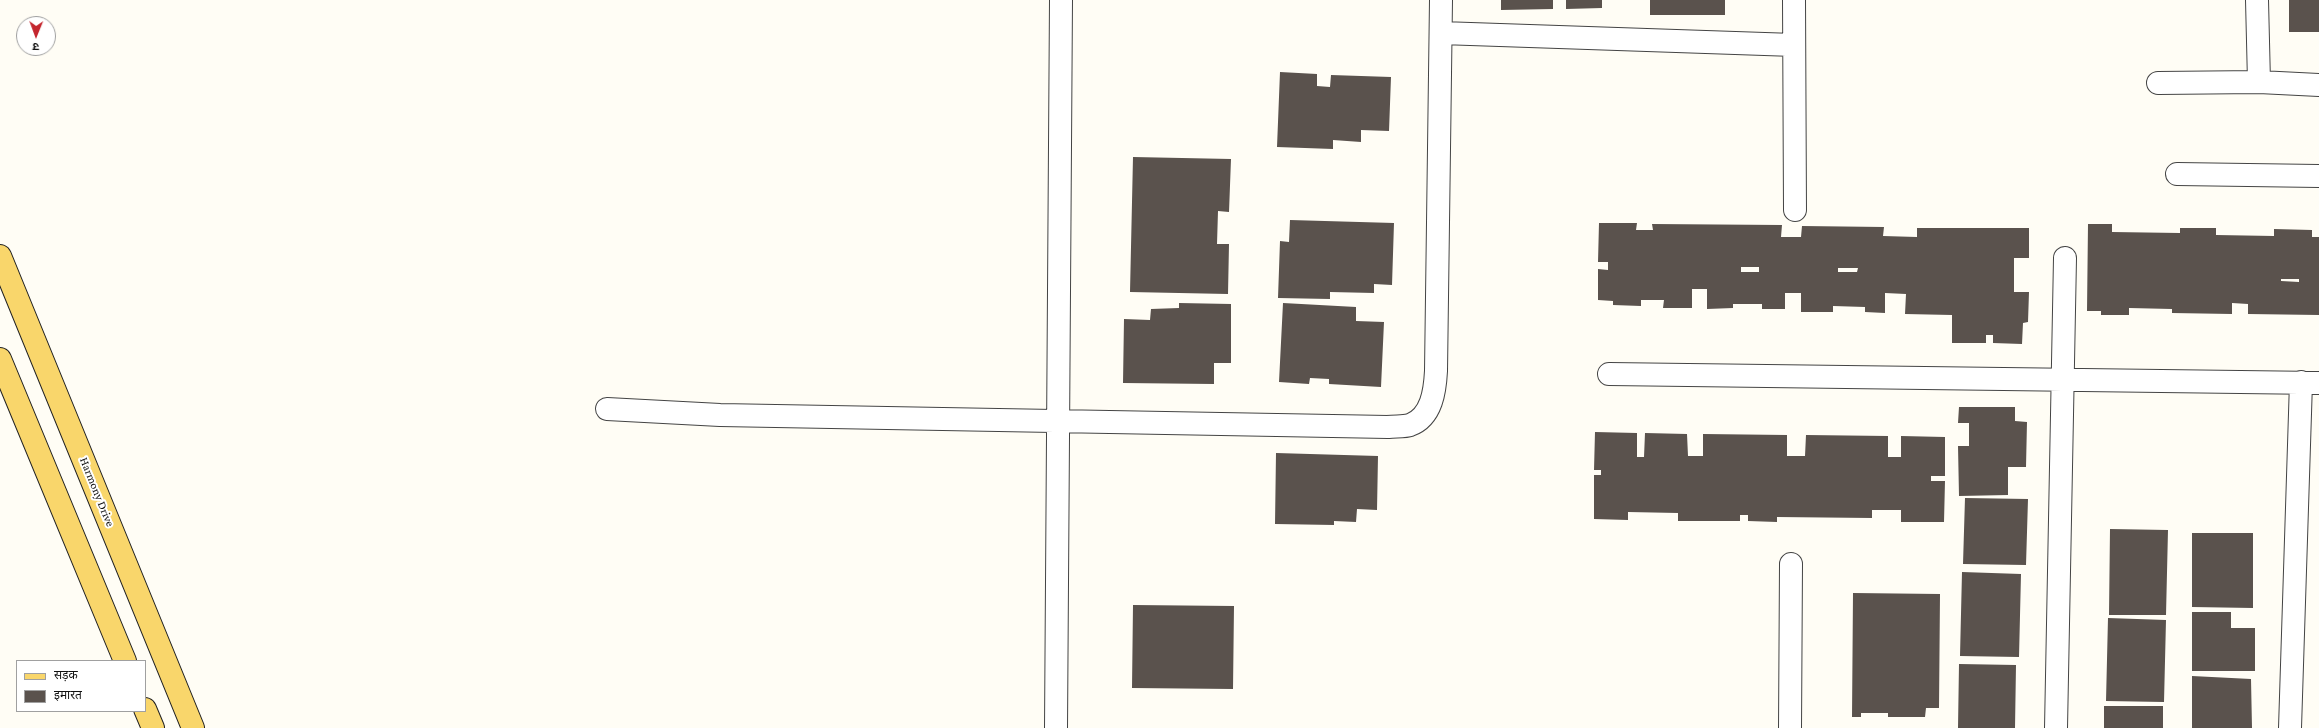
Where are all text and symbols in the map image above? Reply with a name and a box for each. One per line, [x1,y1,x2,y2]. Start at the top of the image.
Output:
north arrow [16,16,56,56]
text: उ [32,41,39,53]
street label: Harmony Drive [77,455,117,529]
legend [16,660,146,712]
text: सड़क [54,668,78,682]
text: इमारत [54,688,82,702]

